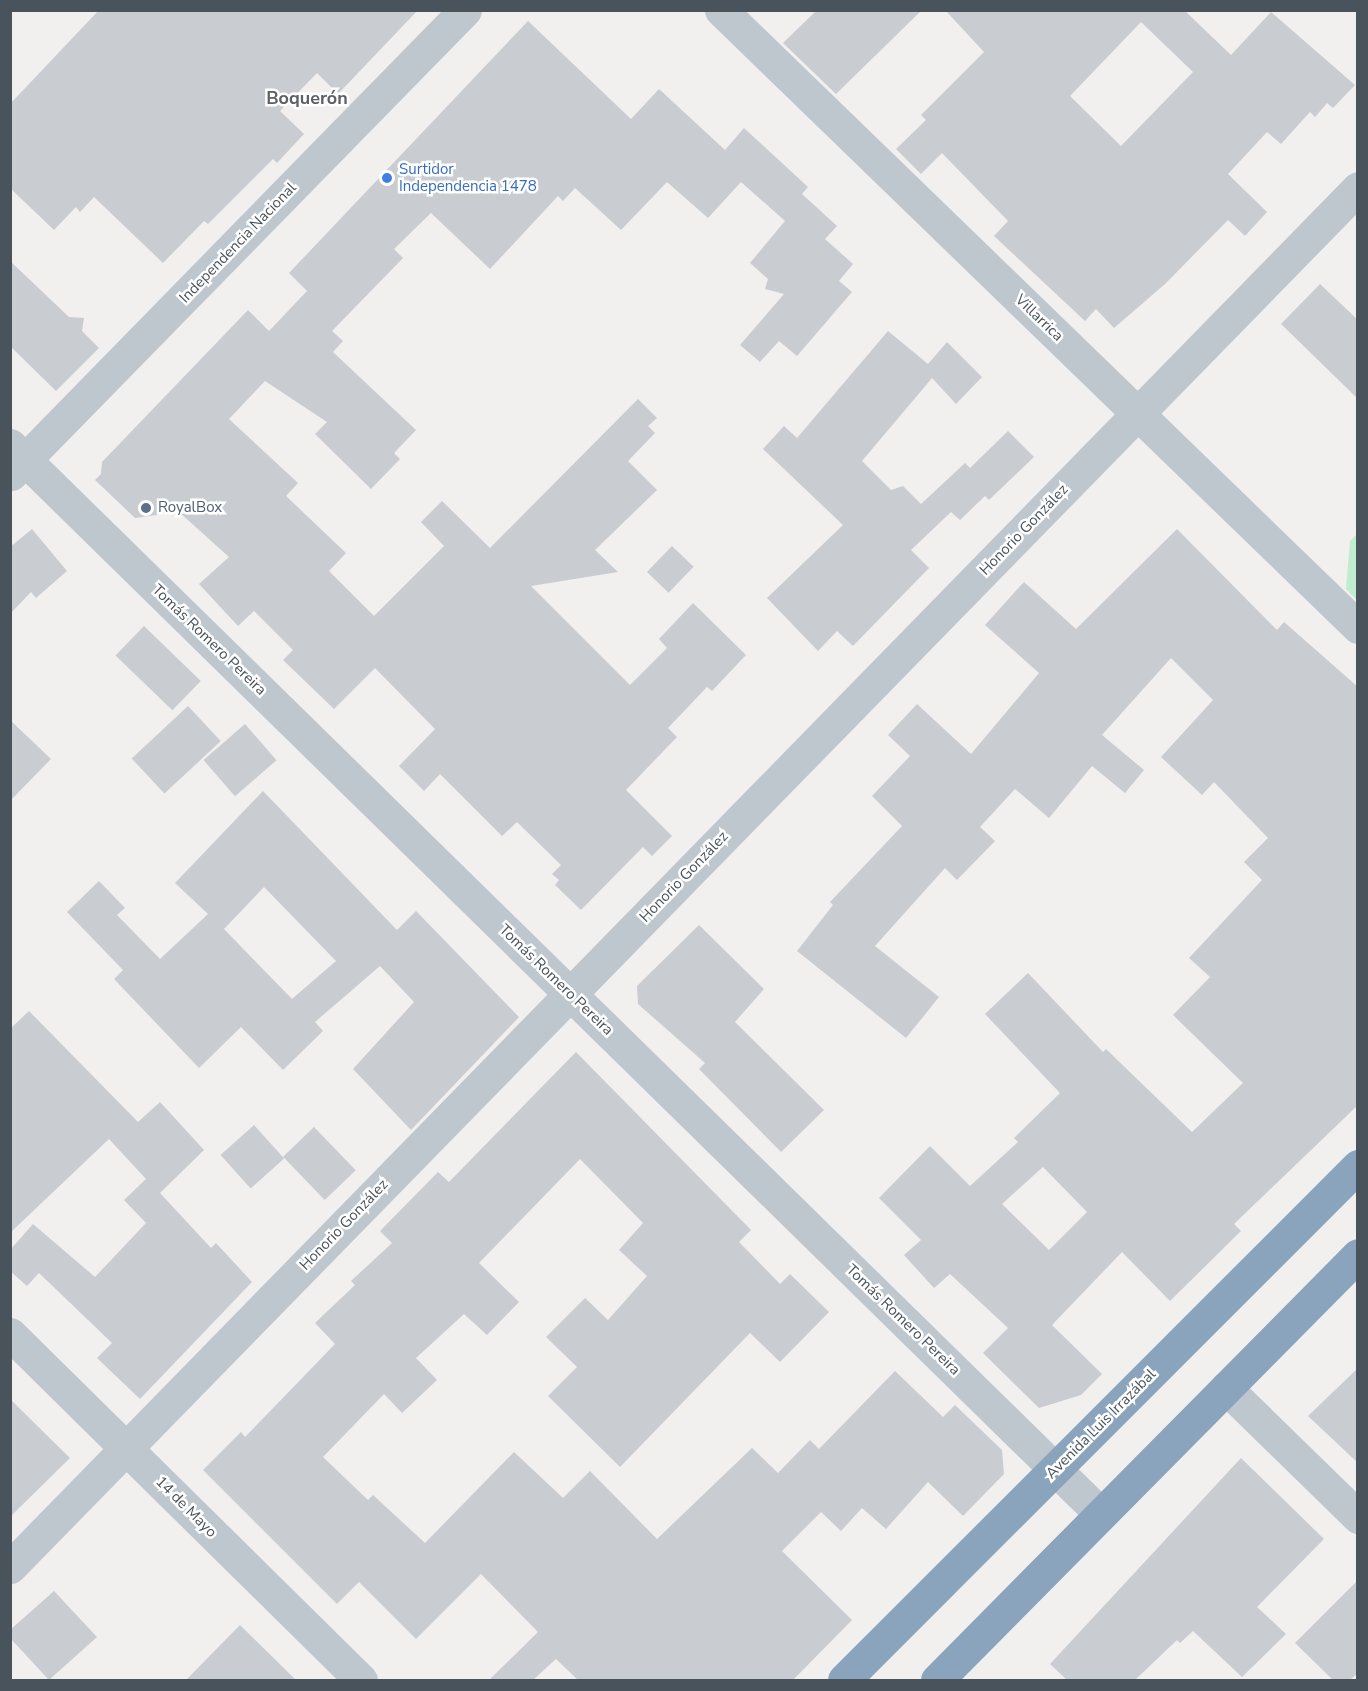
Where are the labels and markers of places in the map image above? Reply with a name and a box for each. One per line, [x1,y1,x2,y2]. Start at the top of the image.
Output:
place label: Surtidor Independencia 1478 [399,160,537,195]
marker: Surtidor Independencia 1478 [380,171,394,185]
place label: RoyalBox [158,499,222,517]
marker: RoyalBox [139,501,153,515]

